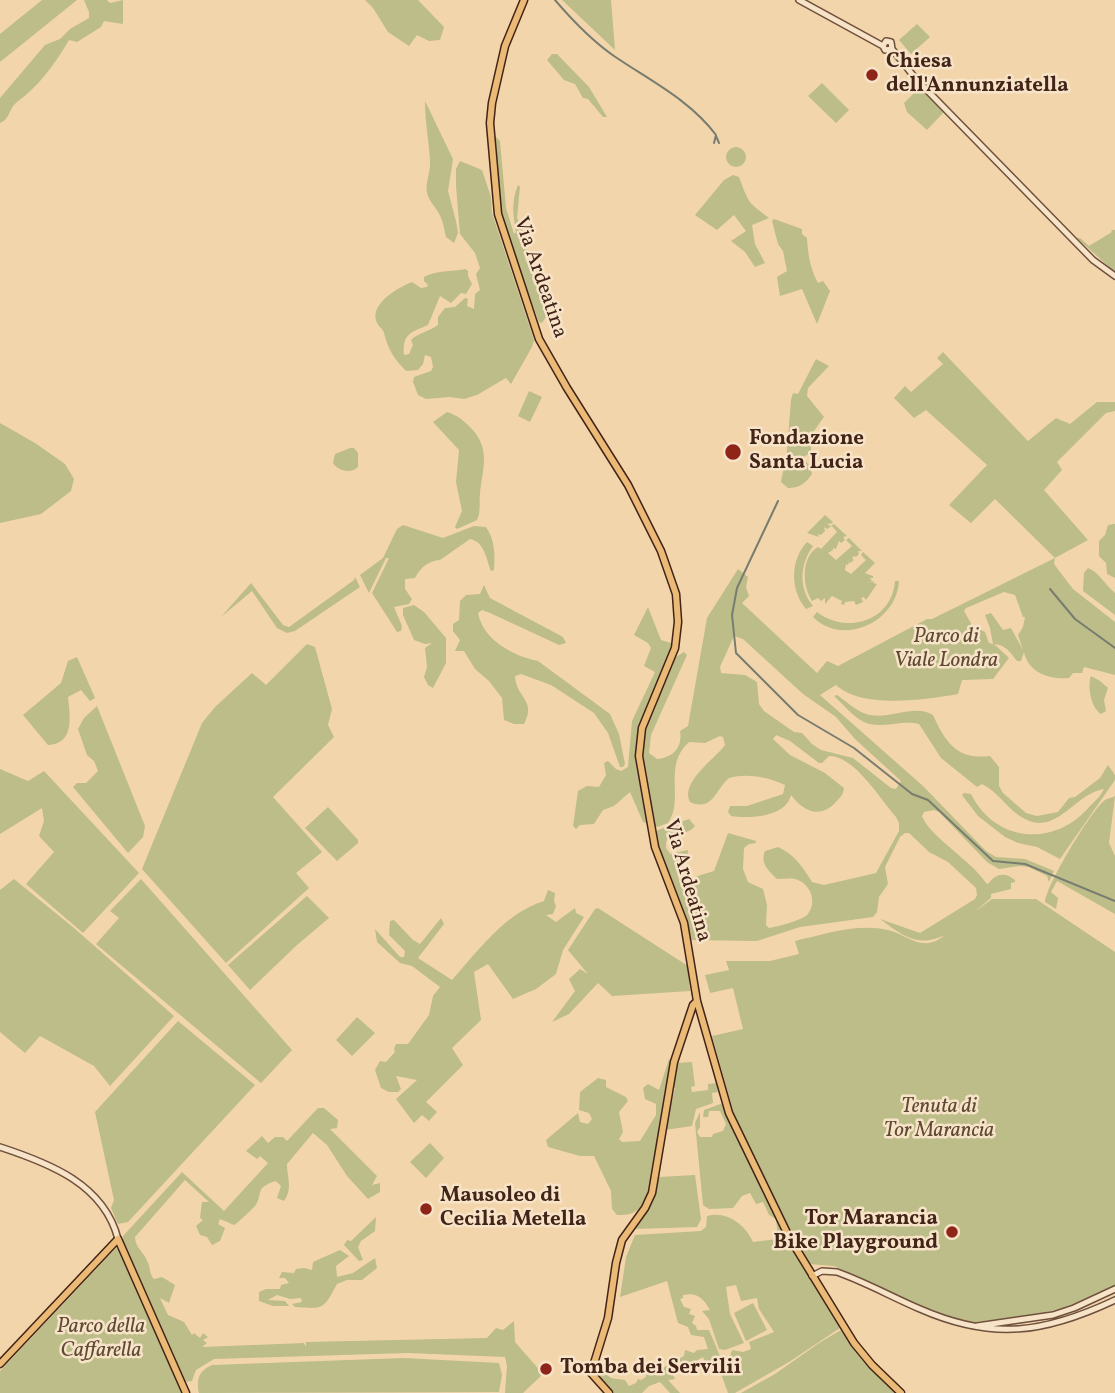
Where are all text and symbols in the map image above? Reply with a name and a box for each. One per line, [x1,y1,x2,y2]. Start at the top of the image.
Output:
place label: Chiesa dell'Annunziatella [886,50,1069,100]
marker: Chiesa dell'Annunziatella [864,67,880,83]
street label: Via Ardeatina [506,214,572,342]
place label: Fondazione Santa Lucia [749,427,864,477]
marker: Fondazione Santa Lucia [723,442,743,462]
park label: Parco di Viale Londra [894,625,998,675]
street label: Via Ardeatina [656,817,716,945]
park label: Tenuta di Tor Marancia [884,1095,994,1145]
place label: Mausoleo di Cecilia Metella [440,1184,587,1234]
marker: Mausoleo di Cecilia Metella [418,1201,434,1217]
place label: Tor Marancia Bike Playground [773,1207,938,1257]
marker: Tor Marancia Bike Playground [944,1224,960,1240]
park label: Parco della Caffarella [57,1315,145,1365]
place label: Tomba dei Servilii [560,1356,741,1382]
marker: Tomba dei Servilii [538,1361,554,1377]

